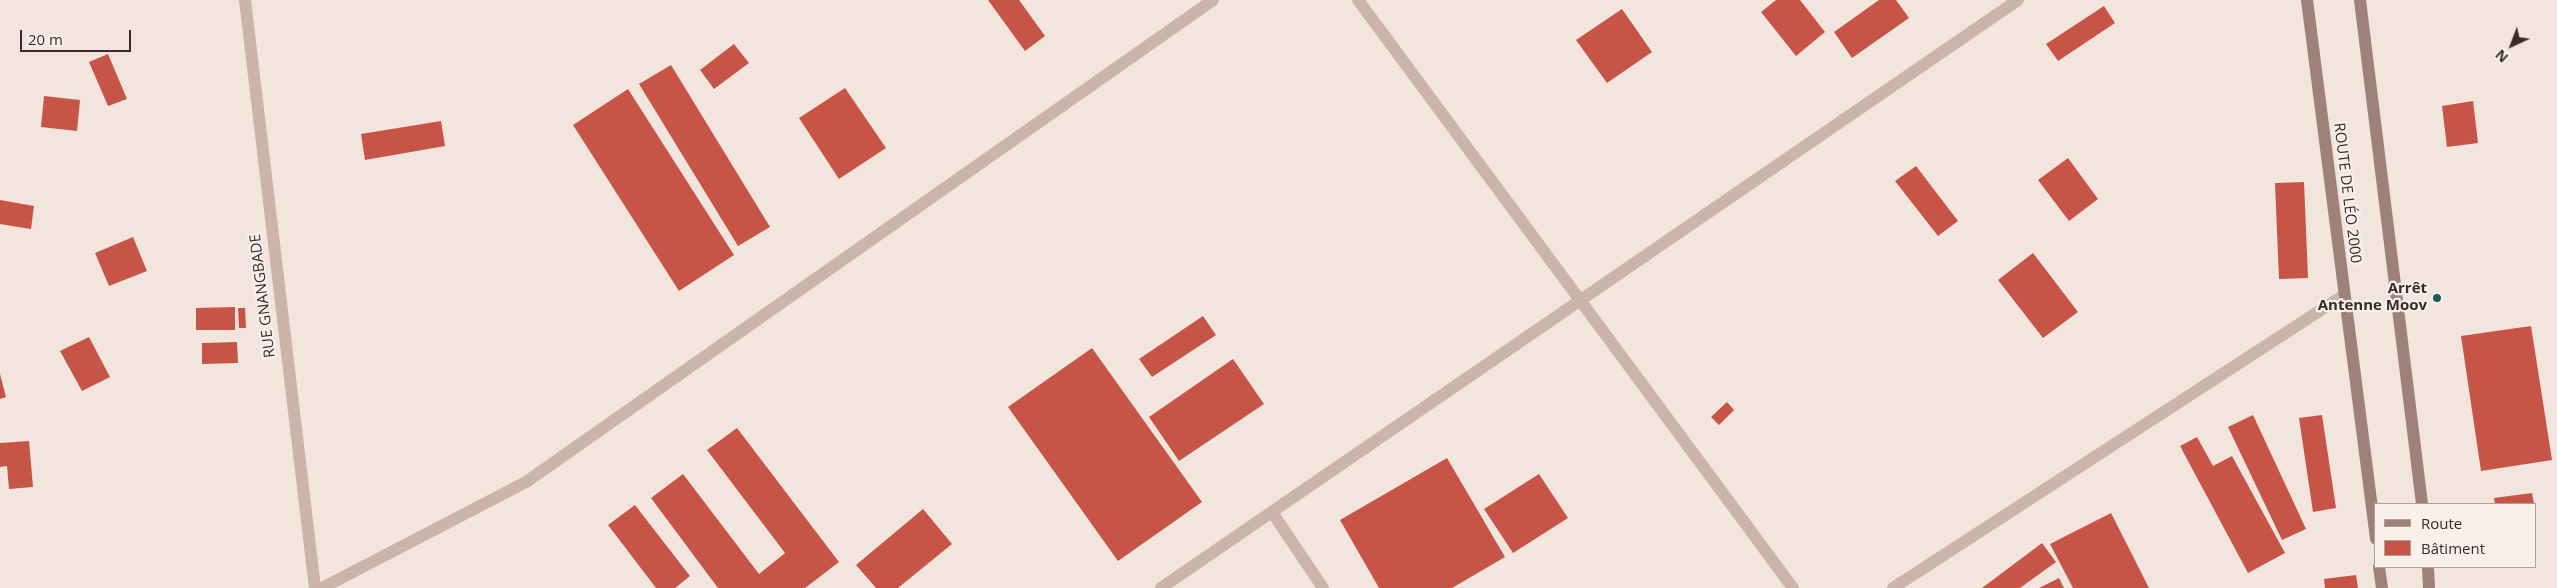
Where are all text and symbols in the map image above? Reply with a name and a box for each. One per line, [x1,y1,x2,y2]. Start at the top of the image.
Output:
scale bar [22,20,134,52]
north arrow [2487,20,2537,70]
text: 20 m [28,29,63,49]
text: N [2491,46,2512,67]
street label: ROUTE DE LÉO 2000 [2329,122,2365,264]
street label: RUE GNANGBADE [246,233,280,359]
place label: Arrêt Antenne Moov [2318,280,2427,315]
marker: Arrêt Antenne Moov [2431,292,2443,304]
legend [2374,503,2537,568]
text: Route [2421,513,2462,533]
text: Bâtiment [2421,538,2485,558]

